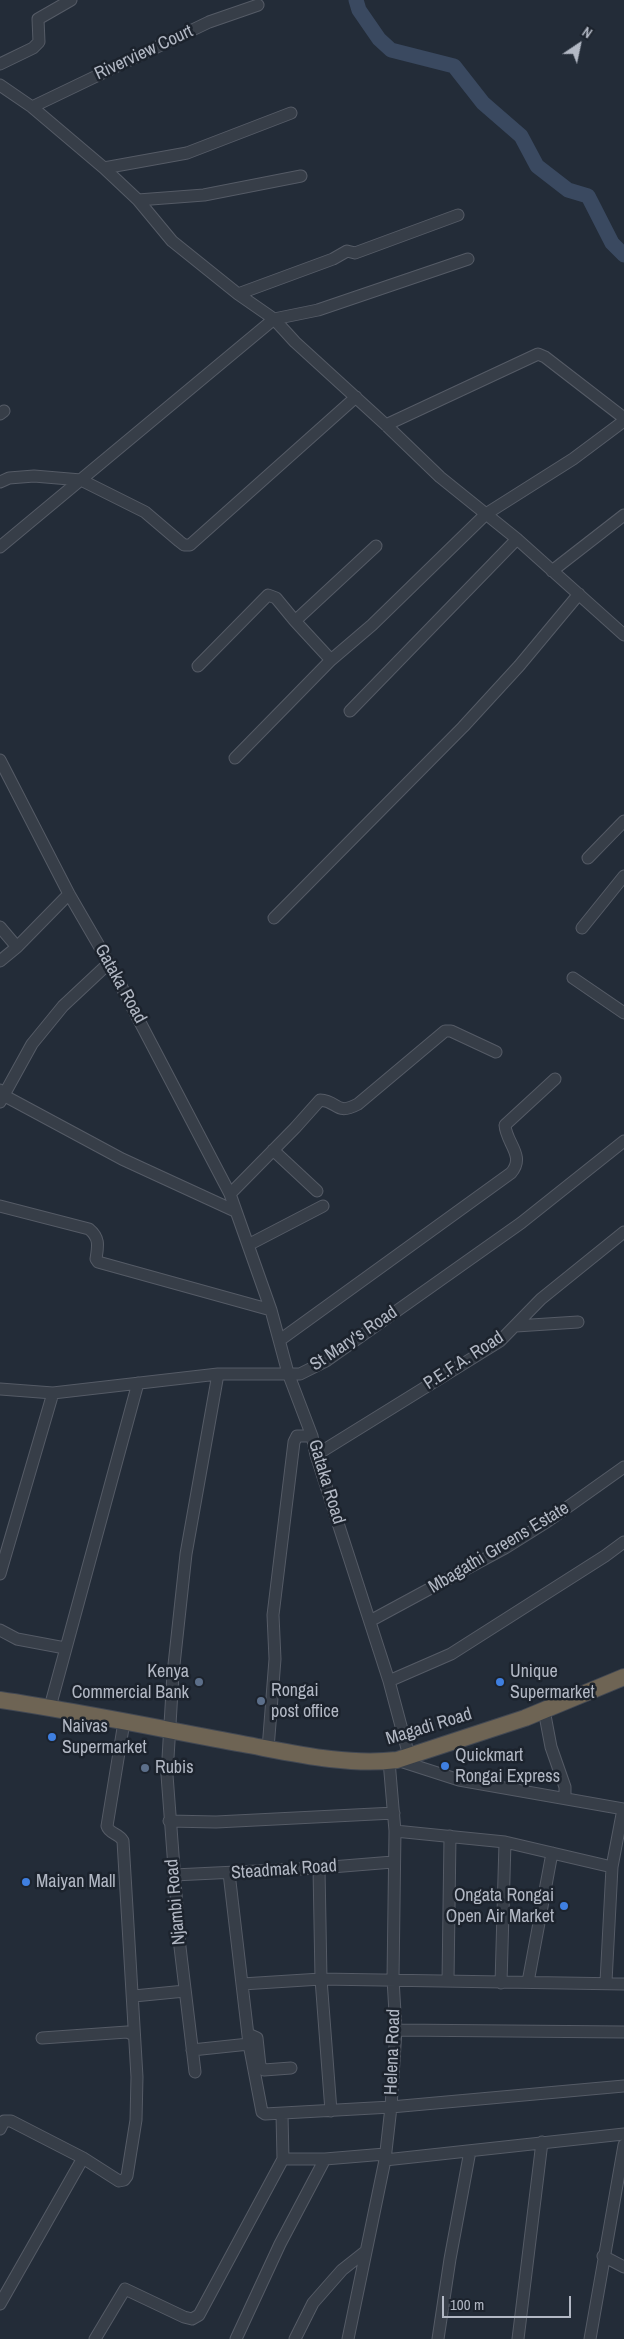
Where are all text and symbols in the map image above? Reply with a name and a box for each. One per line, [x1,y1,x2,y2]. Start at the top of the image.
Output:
north arrow [554,20,604,70]
street label: Riverview Court [91,21,197,85]
text: N [579,23,596,42]
street label: Gataka Road [89,941,151,1027]
street label: St Mary's Road [306,1302,402,1376]
street label: P.E.F.A. Road [420,1327,508,1395]
street label: Gataka Road [303,1437,349,1527]
street label: Mbagathi Greens Estate [425,1498,573,1598]
place label: Kenya Commercial Bank [72,1661,189,1704]
place label: Unique Supermarket [510,1661,594,1704]
marker: Kenya Commercial Bank [193,1676,205,1688]
marker: Unique Supermarket [494,1676,506,1688]
place label: Rongai post office [271,1680,339,1722]
marker: Rongai post office [255,1695,267,1707]
street label: Magadi Road [383,1704,475,1750]
place label: Naivas Supermarket [62,1716,146,1758]
marker: Naivas Supermarket [46,1731,58,1743]
place label: Quickmart Rongai Express [455,1745,560,1788]
place label: Rubis [155,1757,194,1779]
marker: Quickmart Rongai Express [439,1760,451,1772]
marker: Rubis [139,1762,151,1774]
street label: Steadmak Road [230,1856,338,1884]
street label: Njambi Road [161,1858,191,1946]
place label: Maiyan Mall [36,1871,116,1893]
marker: Maiyan Mall [20,1876,32,1888]
place label: Ongata Rongai Open Air Market [446,1885,554,1928]
marker: Ongata Rongai Open Air Market [558,1900,570,1912]
street label: Helena Road [381,2009,405,2095]
scale bar [444,2286,573,2318]
text: 100 m [450,2294,484,2315]

